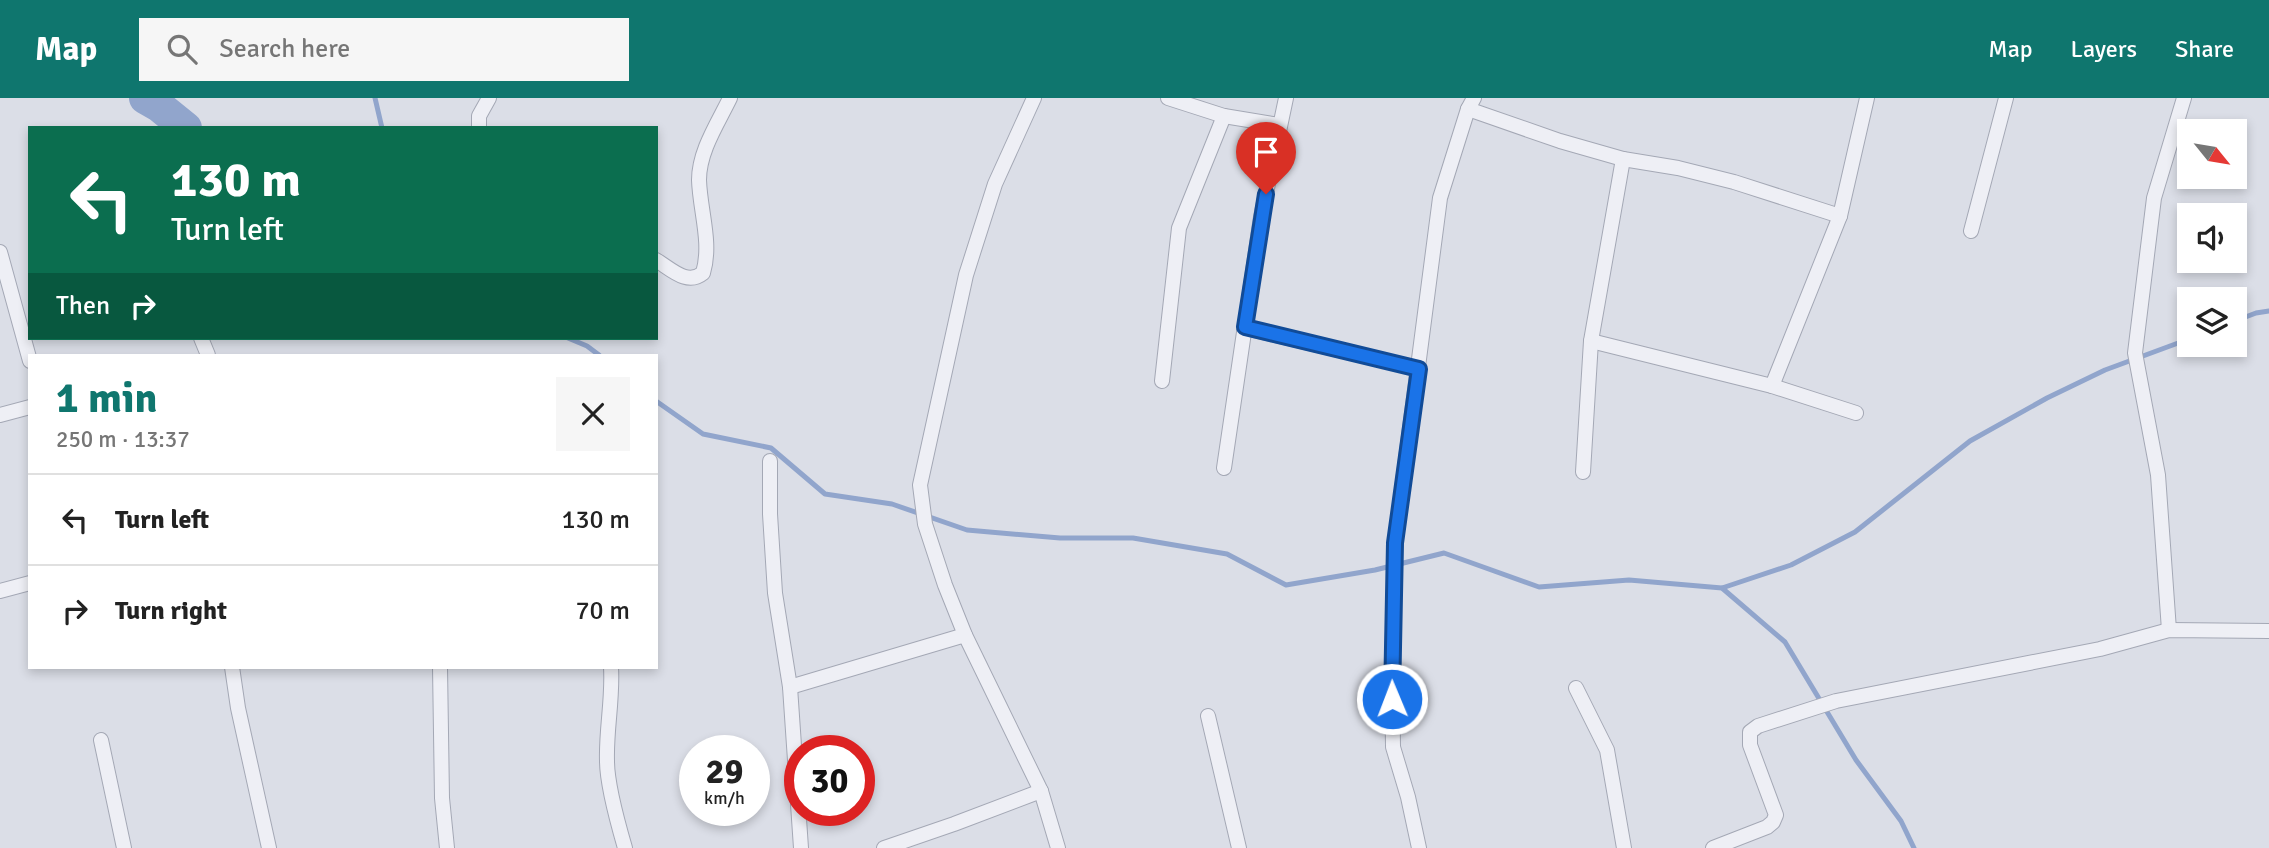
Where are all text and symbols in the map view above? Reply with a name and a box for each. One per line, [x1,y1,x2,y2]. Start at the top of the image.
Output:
search box [139,18,629,81]
text: Map [35,29,97,70]
icon: search [163,30,201,68]
text: Search here [219,33,350,65]
text: Map [1988,34,2033,64]
text: Layers [2071,34,2137,64]
text: Share [2175,34,2234,64]
north arrow [2177,119,2247,189]
map controls [2177,119,2247,357]
pin [1236,122,1296,194]
icon: arrive [1247,133,1285,171]
text: 130 m [171,150,301,210]
icon: left [56,154,147,245]
button: sound [2177,203,2247,273]
text: Turn left [171,210,284,249]
icon: right [124,287,162,325]
button: layers [2177,287,2247,357]
text: Then [56,290,110,322]
text: 1 min [56,373,157,424]
button: close [556,377,630,451]
text: 250 m · 13:37 [56,425,190,454]
icon: left [56,501,94,539]
text: Turn left [115,504,209,536]
text: 130 m [561,504,630,536]
icon: right [56,592,94,630]
text: Turn right [115,595,227,627]
text: 70 m [575,595,630,627]
position arrow [1355,662,1429,736]
speed limit sign: 30 [784,735,875,826]
text: 29 [706,750,743,793]
text: km/h [704,787,745,809]

